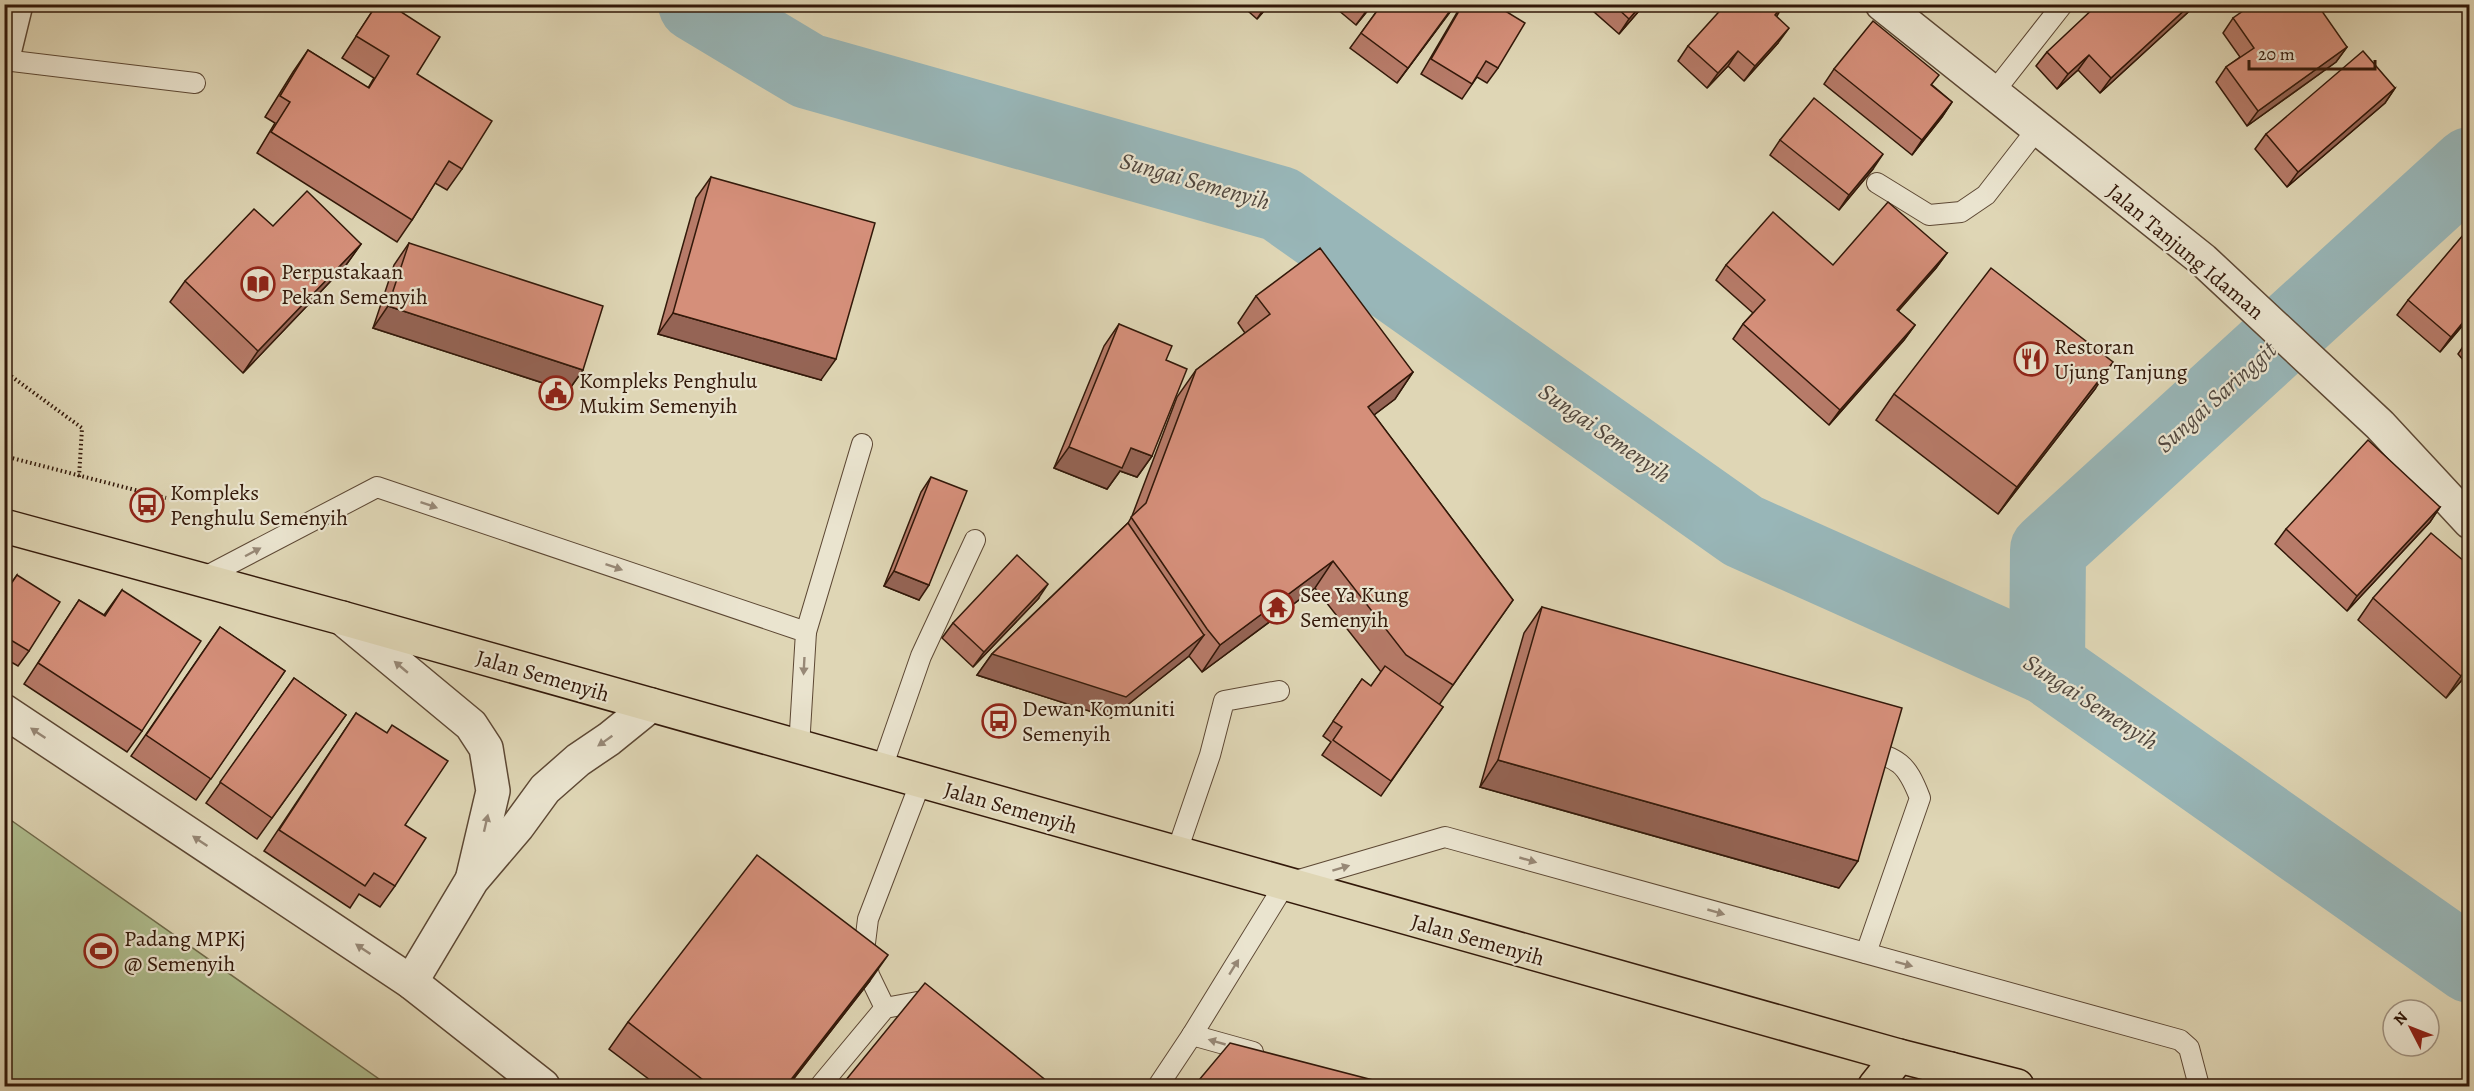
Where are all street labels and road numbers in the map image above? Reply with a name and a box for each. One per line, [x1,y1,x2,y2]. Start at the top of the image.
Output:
street label: Jalan Tanjung Idaman [2100,177,2270,327]
street label: Jalan Semenyih [473,643,613,709]
street label: Jalan Semenyih [941,775,1081,841]
street label: Jalan Semenyih [1408,907,1548,973]

